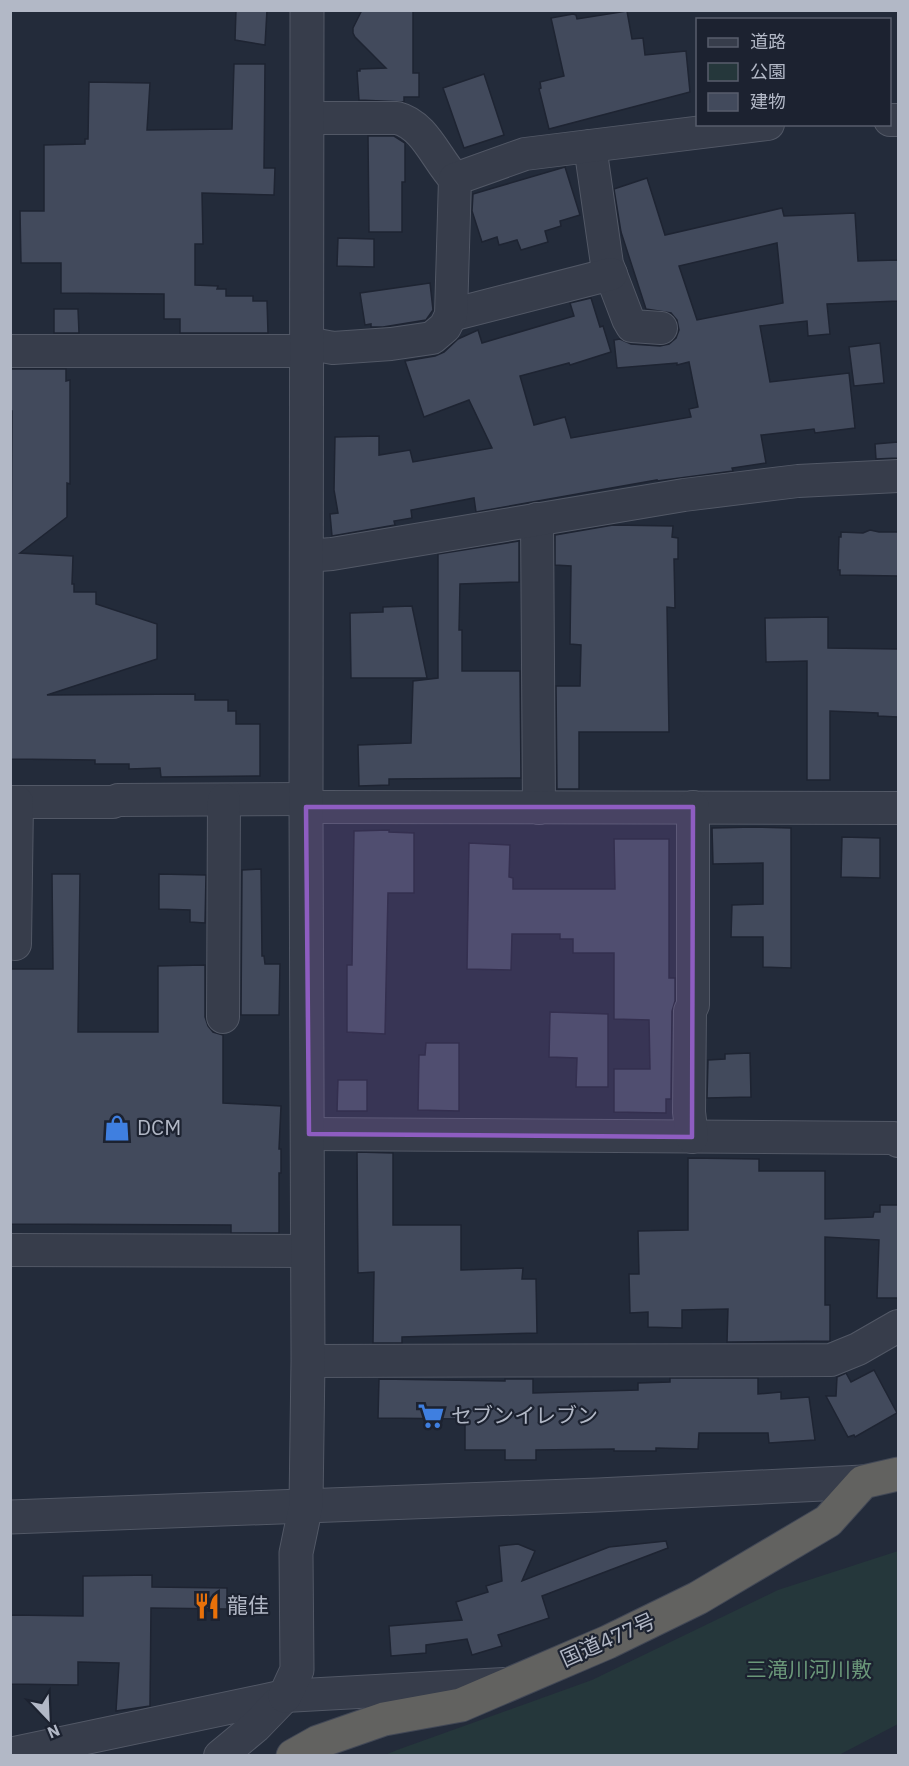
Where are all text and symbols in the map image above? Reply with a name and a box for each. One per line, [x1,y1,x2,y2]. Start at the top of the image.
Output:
legend [696,18,891,126]
text: 道路 [750,30,786,53]
text: 公園 [750,60,786,83]
text: 建物 [750,90,786,113]
shop icon: DCM [102,1113,132,1143]
place label: DCM [137,1113,181,1141]
supermarket icon: セブンイレブン [416,1401,446,1431]
place label: セブンイレブン [451,1401,598,1429]
restaurant icon: 龍佳 [192,1591,222,1621]
place label: 龍佳 [227,1591,269,1619]
street label: 国道477号 [556,1606,659,1672]
park label: 三滝川河川敷 [746,1655,872,1683]
north arrow [18,1688,78,1748]
text: N [45,1720,63,1743]

